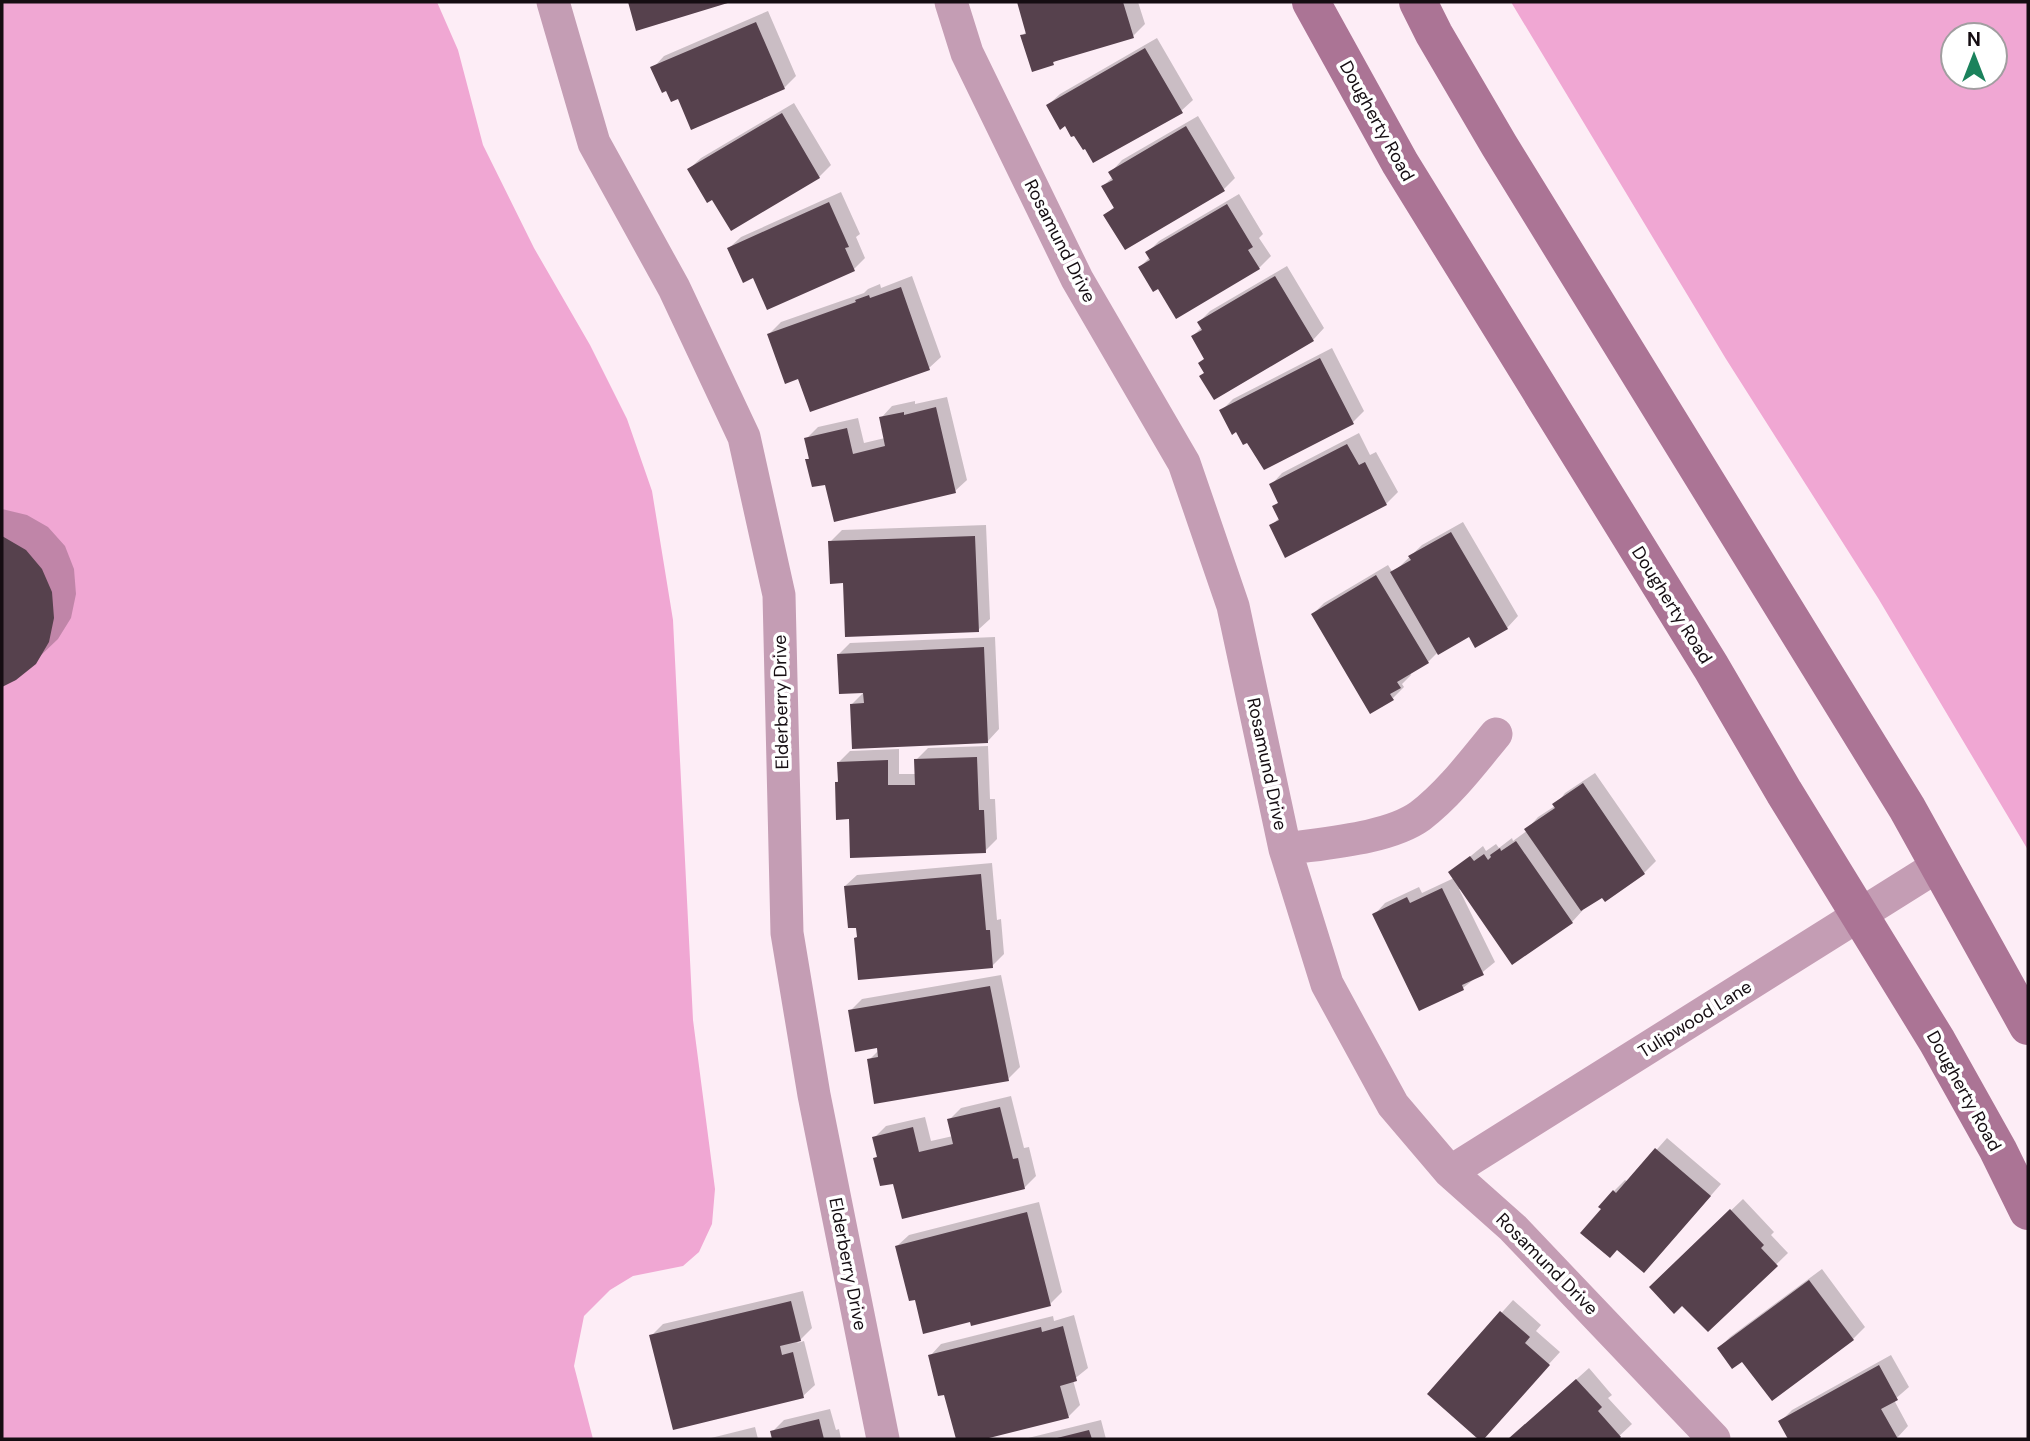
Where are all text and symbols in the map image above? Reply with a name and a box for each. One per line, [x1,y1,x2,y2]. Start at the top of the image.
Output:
north arrow [1939,21,2009,91]
text: N [1967,27,1981,52]
street label: Dougherty Road [1334,56,1420,186]
street label: Rosamund Drive [1019,175,1101,307]
street label: Dougherty Road [1626,542,1718,668]
street label: Elderberry Drive [768,635,794,769]
street label: Rosamund Drive [1241,695,1293,833]
street label: Tulipwood Lane [1634,975,1756,1063]
street label: Dougherty Road [1921,1026,2007,1156]
street label: Elderberry Drive [823,1196,873,1332]
street label: Rosamund Drive [1491,1208,1603,1320]

